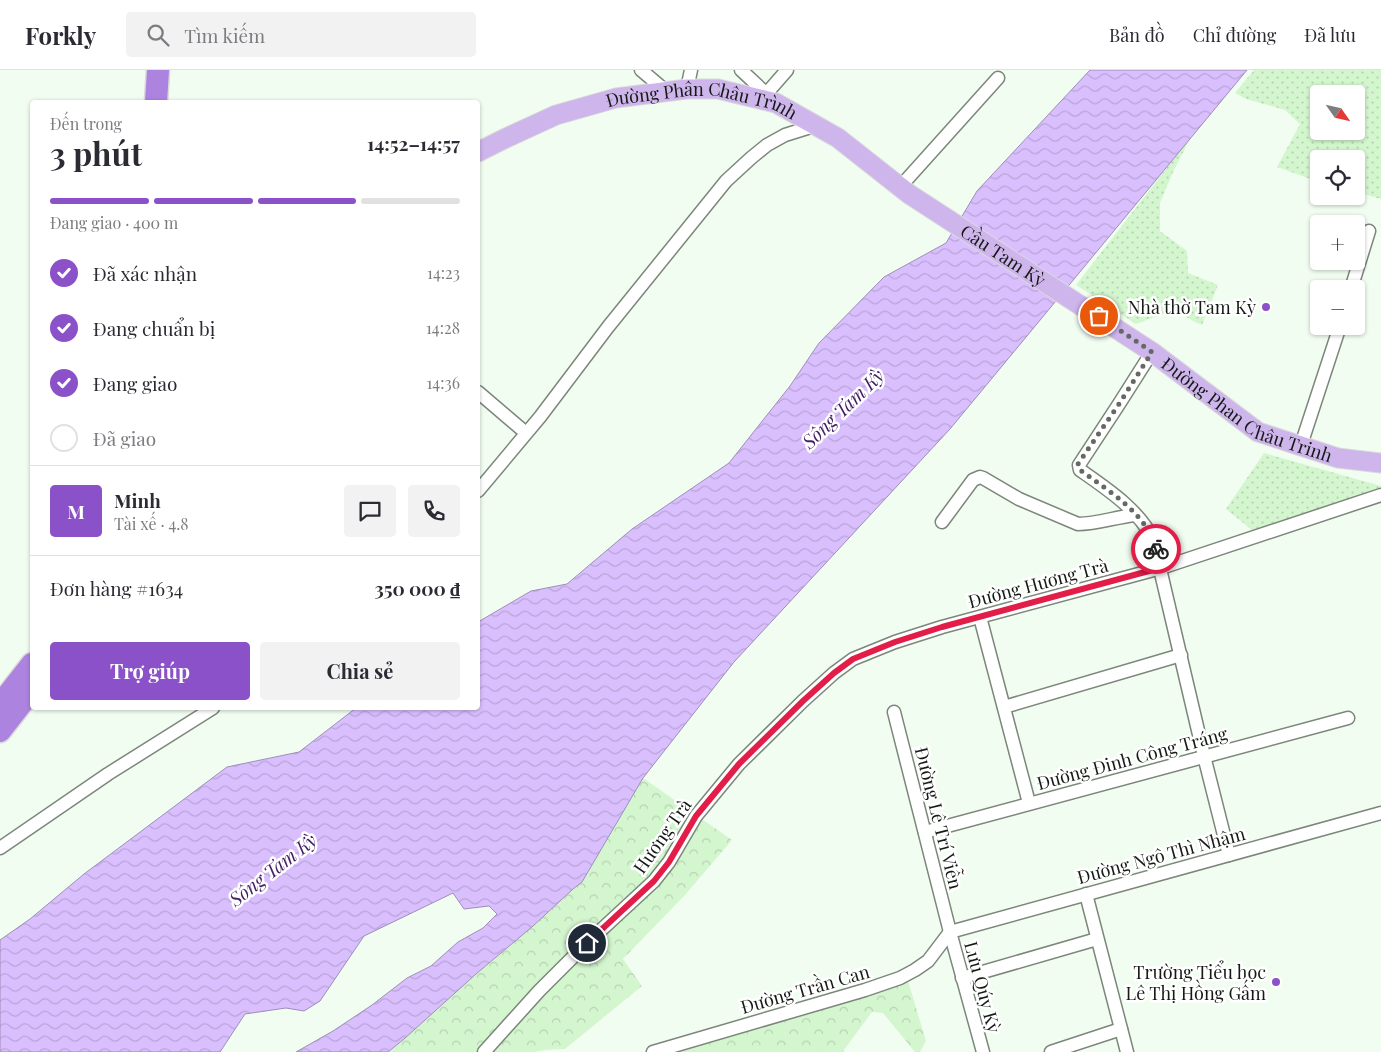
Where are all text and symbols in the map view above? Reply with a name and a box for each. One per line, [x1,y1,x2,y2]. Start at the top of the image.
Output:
search box [126,12,476,57]
text: Forkly [25,19,96,51]
icon: search [144,21,172,49]
text: Tìm kiếm [184,22,265,48]
text: Bản đồ [1109,23,1165,47]
text: Chỉ đường [1193,23,1276,47]
text: Đã lưu [1304,23,1356,47]
street label: Đường Phân Châu Trình [603,77,802,125]
north arrow [1310,85,1365,140]
map controls [1310,85,1365,335]
text: Đến trong [50,113,122,134]
text: 14:52–14:57 [367,130,460,156]
text: 3 phút [50,131,142,174]
button: locate [1310,150,1365,205]
text: Đang giao · 400 m [50,212,178,233]
button: + [1310,215,1365,270]
street label: Cầu Tam Kỳ [956,219,1051,292]
icon: check [50,259,78,287]
text: Đã xác nhận [93,260,197,286]
text: 14:23 [427,262,460,283]
button: − [1310,280,1365,335]
pin [1078,295,1120,337]
place label: Nhà thờ Tam Kỳ [1128,295,1256,319]
marker: Nhà thờ Tam Kỳ [1260,301,1272,313]
icon: bag [1085,302,1113,330]
icon: check [50,314,78,342]
text: Đang chuẩn bị [93,315,215,341]
text: 14:28 [426,317,460,338]
street label: Đường Phan Châu Trinh [1157,351,1336,467]
water label: Sông Tam Kỳ [795,362,889,454]
icon: check [50,369,78,397]
text: Đang giao [93,370,178,396]
text: 14:36 [426,372,460,393]
text: Đã giao [93,425,156,451]
button: chat [344,485,396,537]
button: phone [408,485,460,537]
text: Minh [114,487,161,513]
text: M [67,498,85,524]
text: Tài xế · 4.8 [114,513,189,534]
courier [1131,524,1181,574]
icon: bike [1142,535,1170,563]
street label: Đường Hương Trà [965,553,1111,613]
text: Đơn hàng #1634 [50,575,183,601]
text: 350 000 ₫ [374,575,460,601]
button: Trợ giúp [50,642,250,700]
button: Chia sẻ [260,642,460,700]
street label: Đường Đinh Công Tráng [1034,721,1231,795]
street label: Đường Lê Trí Viễn [910,744,968,892]
street label: Hương Trà [627,794,697,878]
street label: Đường Ngô Thì Nhậm [1074,821,1248,889]
water label: Sông Tam Kỳ [222,827,321,912]
pin [566,922,608,964]
icon: home [573,929,601,957]
street label: Lưu Qúy Kỳ [959,939,1007,1035]
street label: Đường Trần Can [737,957,872,1019]
place label: Trường Tiểu học Lê Thị Hồng Gấm [1126,960,1266,1005]
marker: Trường Tiểu học Lê Thị Hồng Gấm [1270,976,1282,988]

